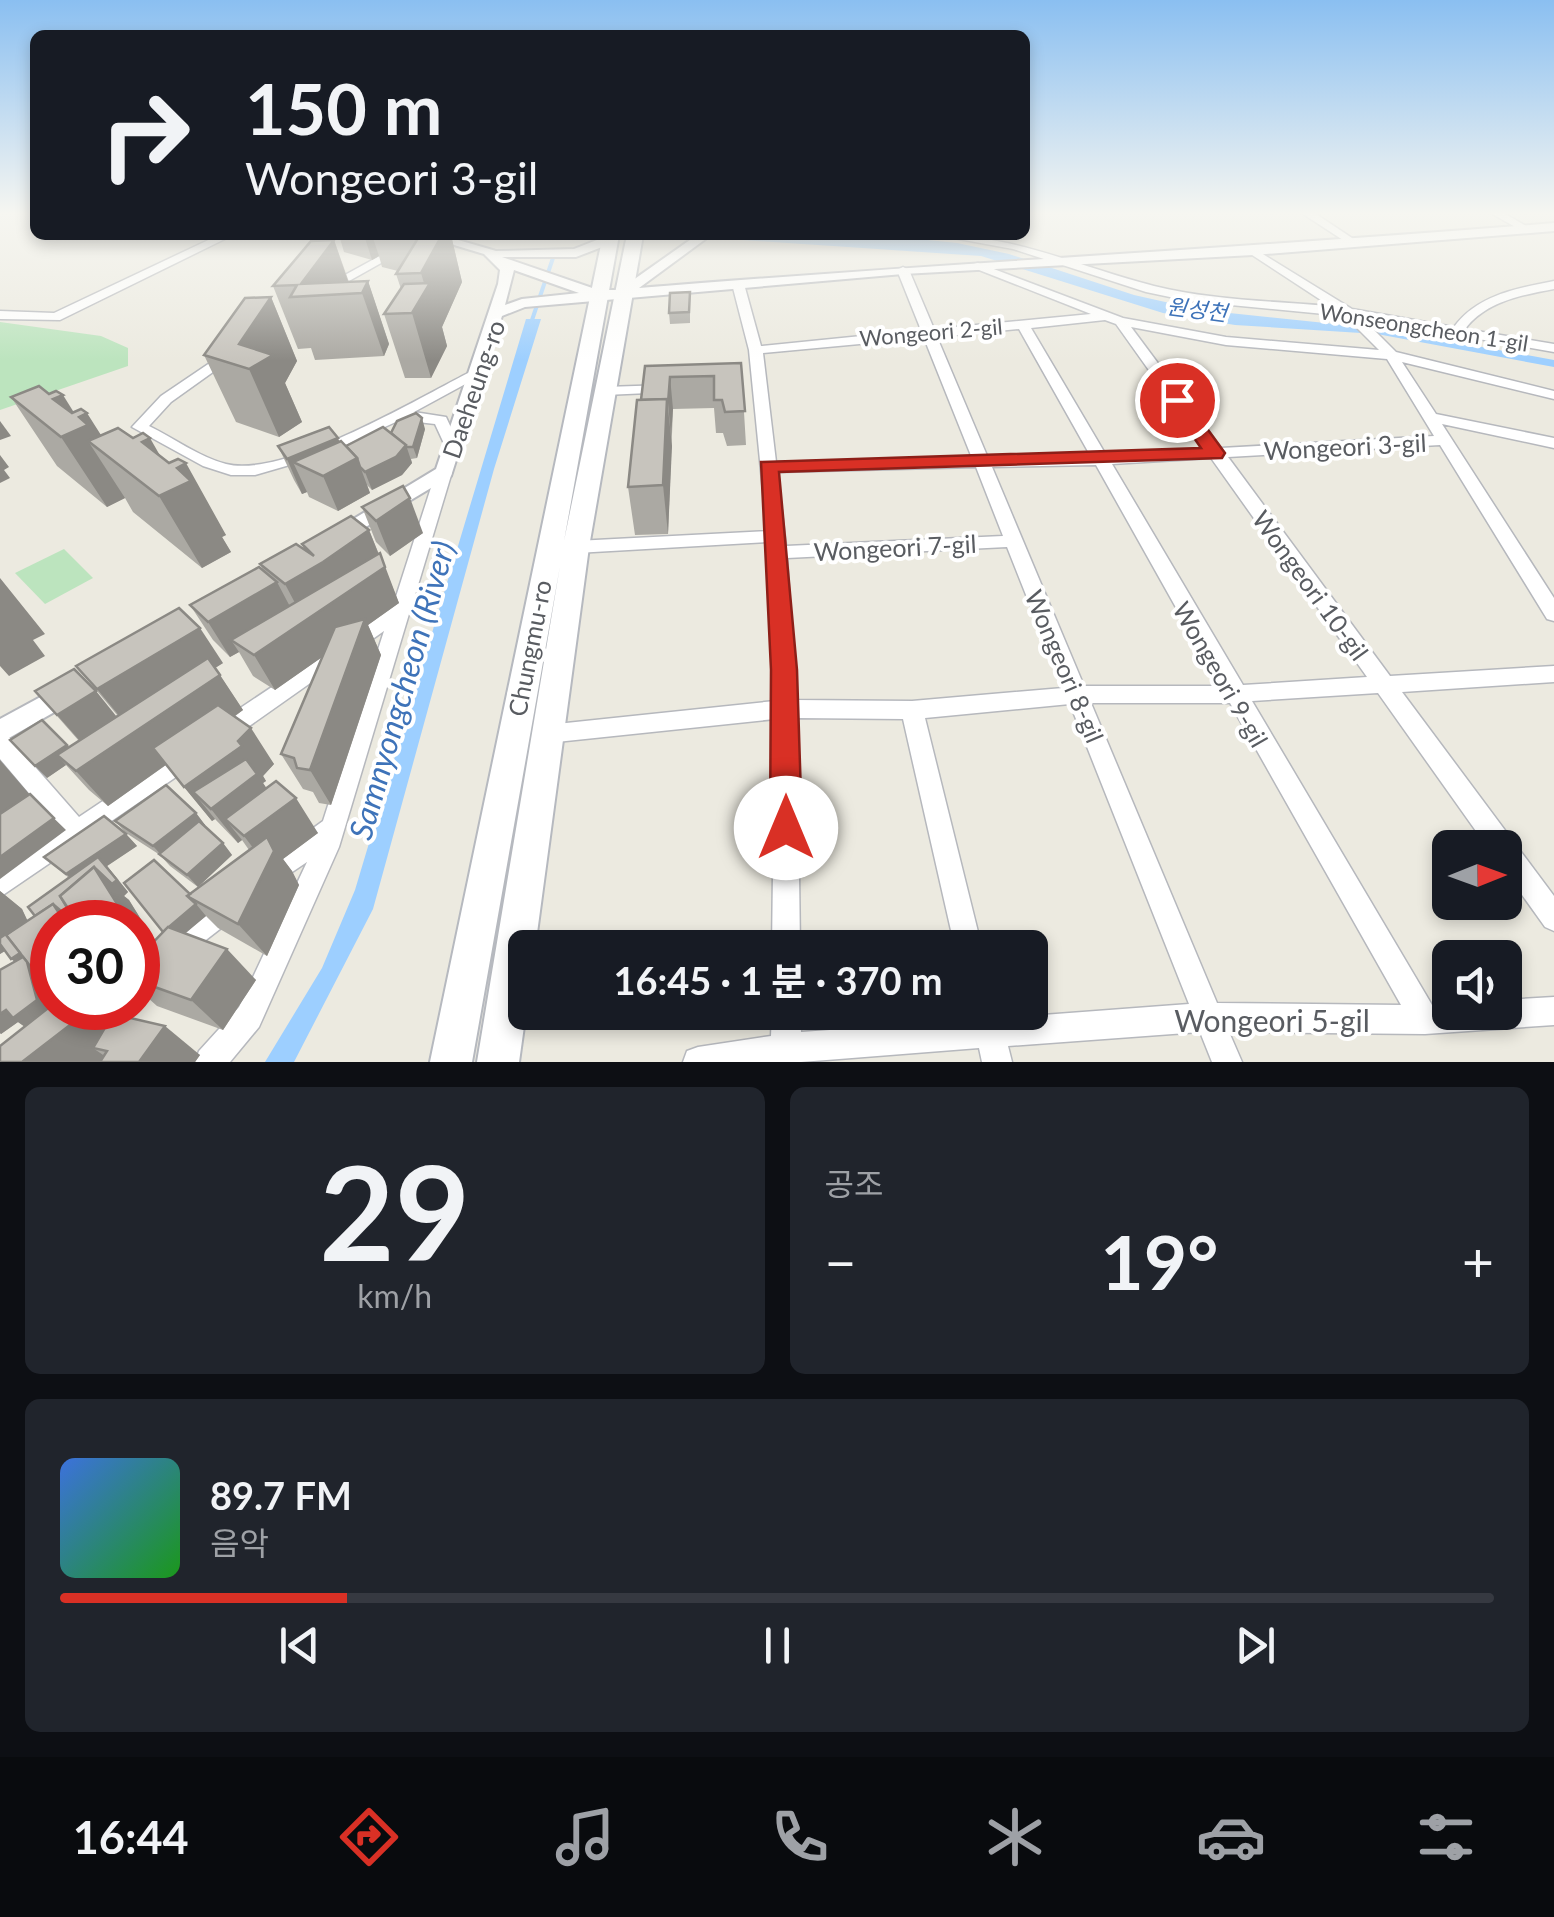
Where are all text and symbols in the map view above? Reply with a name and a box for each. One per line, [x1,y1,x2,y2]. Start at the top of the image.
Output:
text: 150 m [245,66,442,150]
icon: right [80,70,210,200]
text: Wongeori 3-gil [245,151,538,205]
water label: 원성천 [1165,292,1232,326]
street label: Wonseongcheon 1-gil [1318,297,1530,357]
street label: Wongeori 2-gil [858,312,1004,352]
street label: Daeheung-ro [435,316,511,462]
pin [1135,358,1220,443]
icon: arrive [1150,373,1205,428]
street label: Wongeori 3-gil [1263,427,1427,465]
street label: Wongeori 10-gil [1247,504,1375,666]
street label: Wongeori 7-gil [813,528,977,566]
water label: Samnyongcheon (River) [340,536,462,844]
street label: Chungmu-ro [501,577,557,719]
street label: Wongeori 8-gil [1019,585,1111,747]
street label: Wongeori 9-gil [1167,596,1275,752]
position arrow [734,776,838,880]
north arrow [1432,830,1522,920]
map controls [1432,830,1522,1030]
speed limit sign: 30 [30,900,160,1030]
button: sound [1432,940,1522,1030]
text: 16:45 · 1 분 · 370 m [613,957,943,1003]
street label: Wongeori 5-gil [1174,1002,1370,1038]
text: 29 [319,1133,470,1289]
text: 공조 [825,1164,883,1203]
text: 19° [1100,1216,1218,1306]
text: − [825,1228,856,1294]
text: + [1462,1228,1494,1294]
text: km/h [357,1276,432,1315]
text: 89.7 FM [210,1472,352,1518]
text: 음악 [210,1523,269,1562]
icon: previous [272,1618,327,1673]
icon: pause [750,1618,805,1673]
icon: next [1228,1618,1283,1673]
icon: directions [334,1802,404,1872]
icon: music [550,1802,620,1872]
icon: phone [765,1802,835,1872]
icon: climate [980,1802,1050,1872]
icon: car [1196,1802,1266,1872]
icon: filters [1411,1802,1481,1872]
text: 16:44 [73,1810,189,1864]

